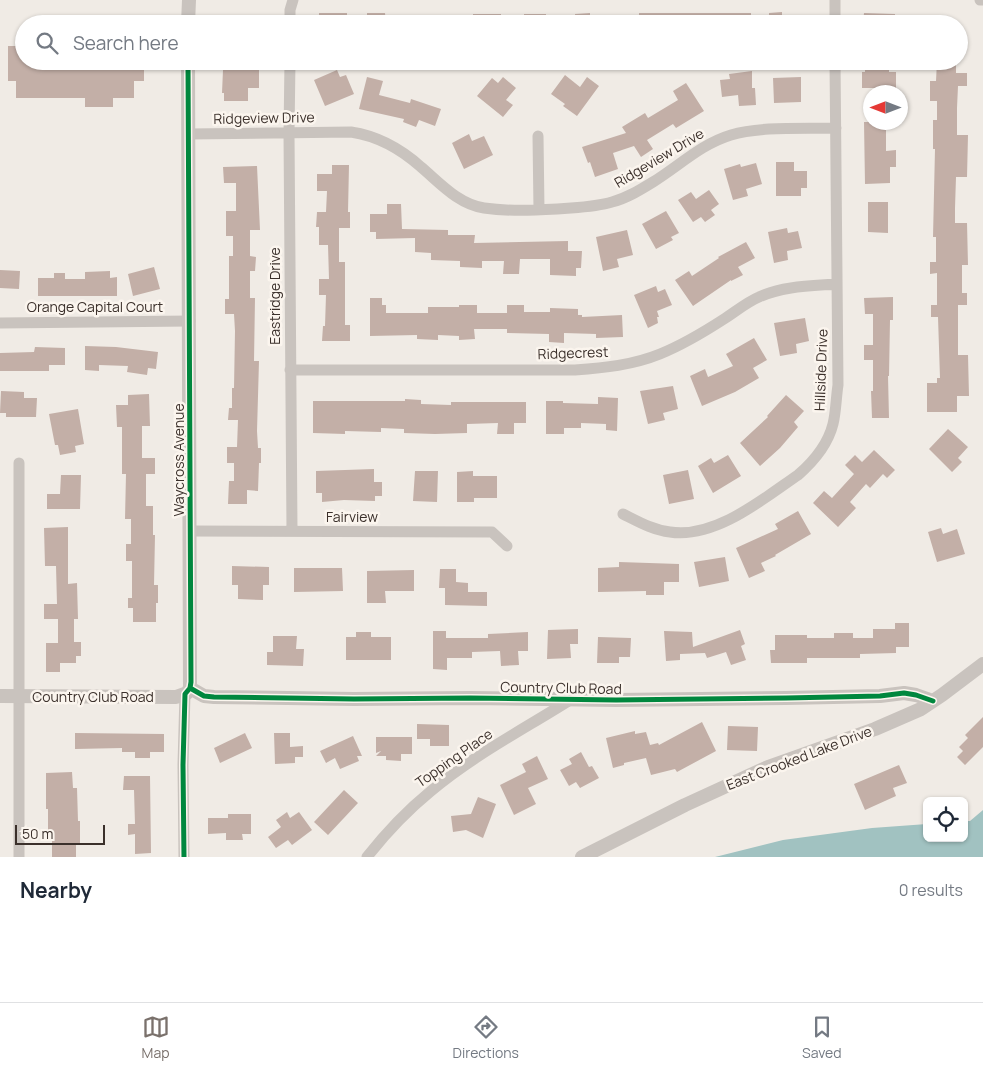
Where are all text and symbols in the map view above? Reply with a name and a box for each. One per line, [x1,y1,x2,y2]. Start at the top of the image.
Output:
search box [15,15,968,70]
icon: search [33,29,61,57]
text: Search here [73,30,179,56]
north arrow [863,85,908,130]
street label: Ridgeview Drive [213,107,315,128]
street label: Ridgeview Drive [610,123,707,192]
street label: Eastridge Drive [265,247,284,345]
street label: Orange Capital Court [27,297,164,316]
street label: Hillside Drive [810,329,831,411]
street label: Ridgecrest [537,342,609,363]
street label: Waycross Avenue [169,403,188,517]
street label: Fairview [326,507,378,526]
street label: Country Club Road [500,677,622,698]
street label: Country Club Road [32,687,154,706]
street label: East Crooked Lake Drive [723,721,874,794]
street label: Topping Place [411,724,496,791]
map controls [923,797,968,842]
button: locate [923,797,968,842]
scale bar [15,822,105,845]
text: 50 m [22,824,53,843]
text: Nearby [20,876,92,904]
text: 0 results [899,879,963,901]
tab: Map [142,1013,170,1062]
tab: Directions [453,1013,519,1062]
tab: Saved [802,1013,841,1062]

